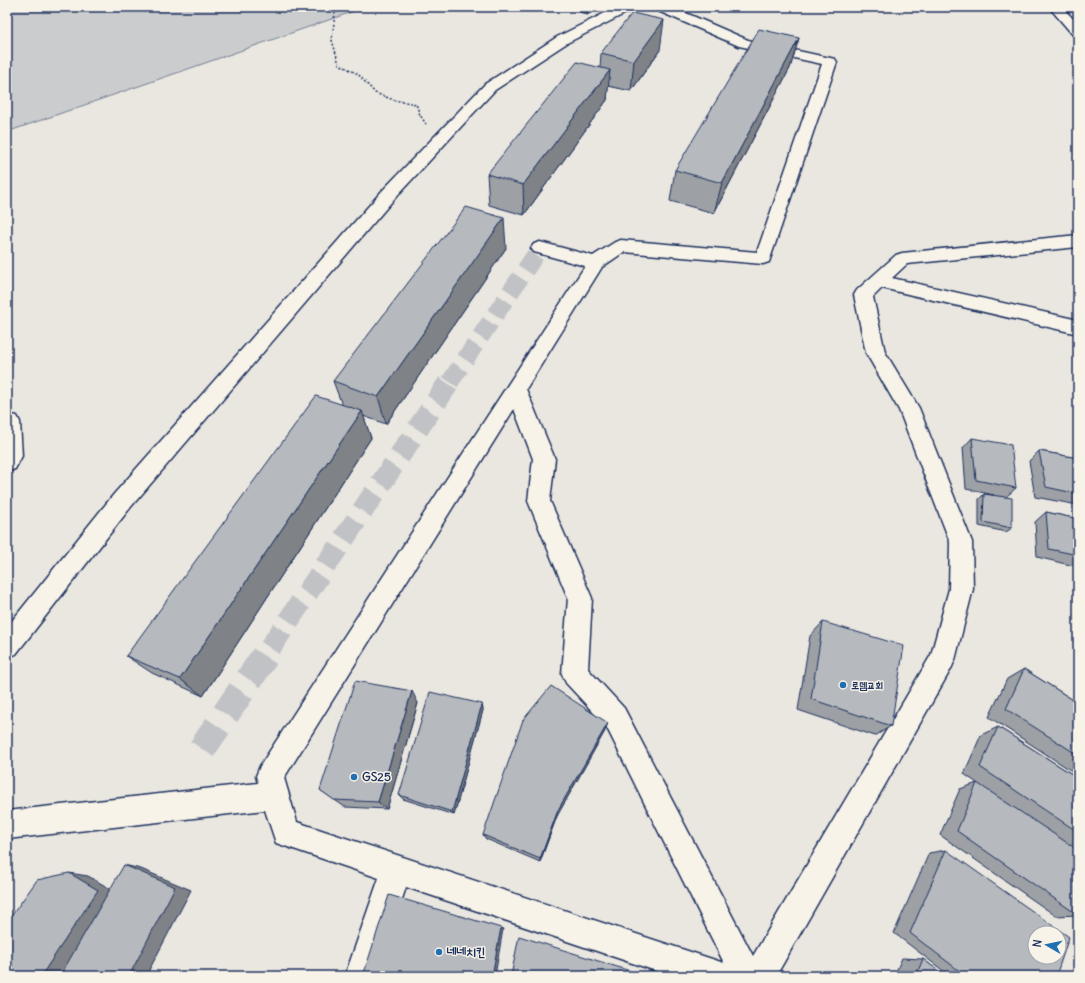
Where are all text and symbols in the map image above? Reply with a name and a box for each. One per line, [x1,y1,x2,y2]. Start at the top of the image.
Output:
place label: 로뎀교회 [851,679,883,692]
marker: 로뎀교회 [838,680,848,690]
place label: GS25 [362,769,391,784]
marker: GS25 [349,772,359,782]
north arrow [1027,925,1067,965]
text: N [1030,939,1045,948]
place label: 네네치킨 [446,944,486,959]
marker: 네네치킨 [434,947,444,957]

